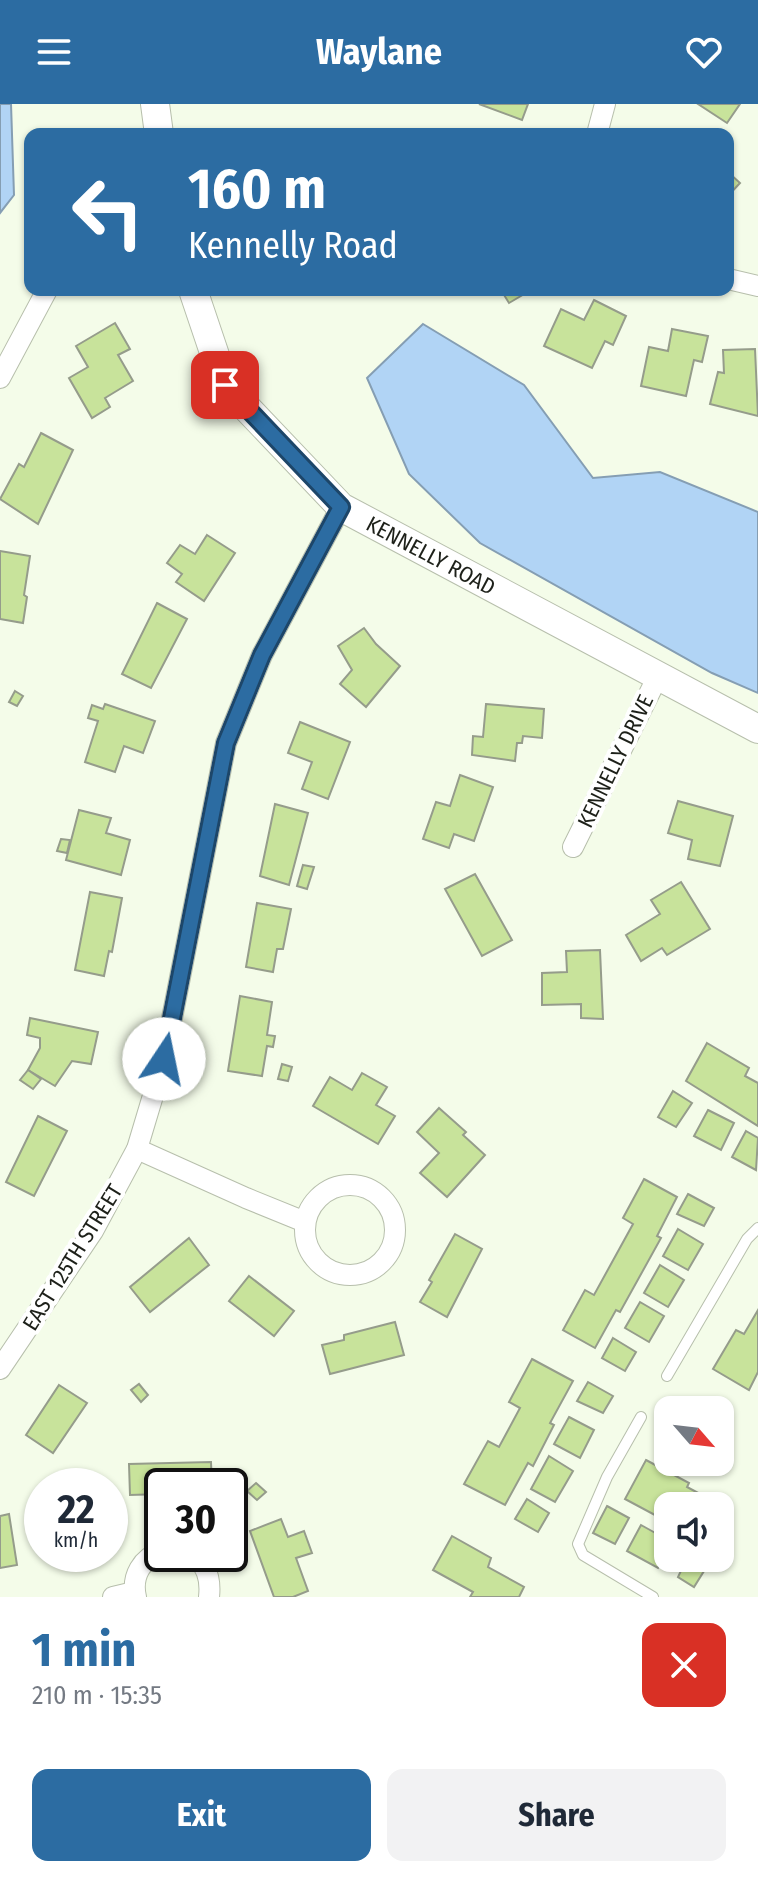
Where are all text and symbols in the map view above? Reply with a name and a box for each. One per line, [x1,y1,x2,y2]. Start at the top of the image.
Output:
icon: menu [32,30,76,74]
text: Waylane [316,30,442,74]
icon: heart [682,30,726,74]
text: 160 m [188,156,326,223]
icon: left [56,160,160,264]
text: Kennelly Road [188,224,398,268]
pin [191,351,259,419]
icon: arrive [203,363,247,407]
street label: KENNELLY ROAD [362,510,500,601]
street label: KENNELLY DRIVE [572,690,659,832]
position arrow [122,1017,206,1101]
street label: EAST 125TH STREET [17,1178,129,1335]
north arrow [654,1396,734,1476]
map controls [654,1396,734,1572]
speed limit sign: 30 [144,1468,248,1572]
text: 22 [57,1486,95,1534]
button: sound [654,1492,734,1572]
text: km/h [54,1528,98,1552]
text: 1 min [32,1621,137,1679]
button: close [642,1623,726,1707]
text: 210 m · 15:35 [32,1680,162,1711]
button: Exit [32,1769,371,1861]
button: Share [387,1769,726,1861]

